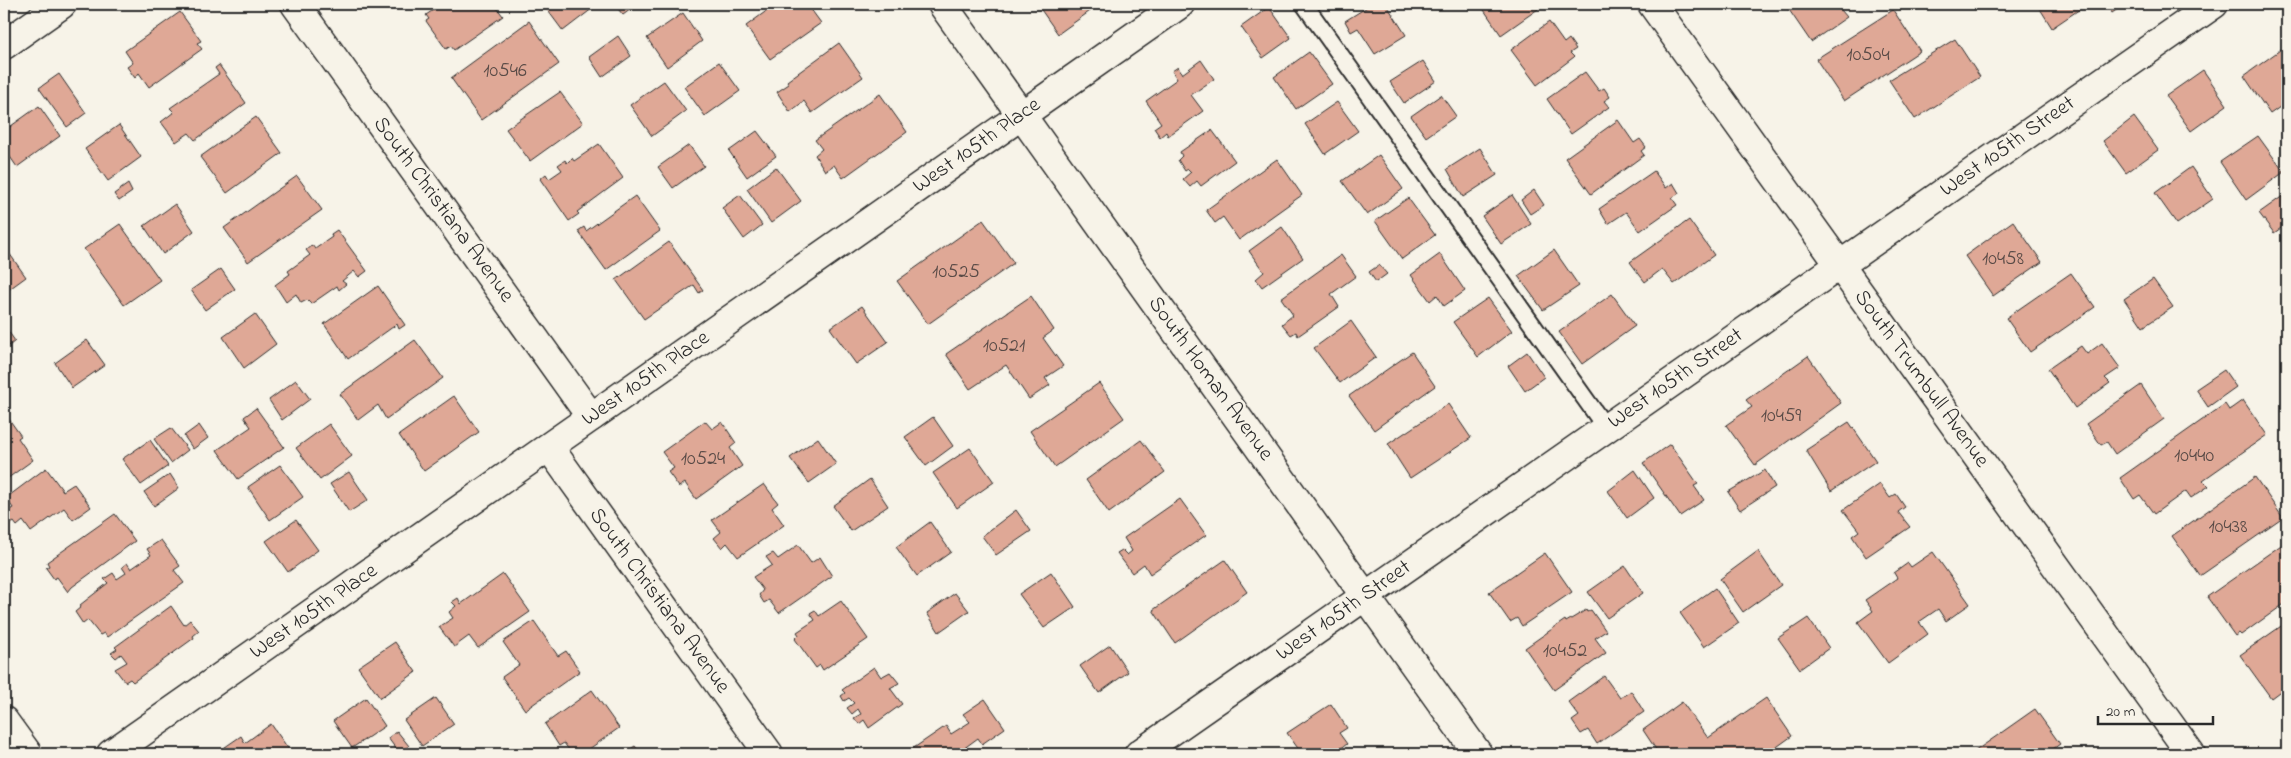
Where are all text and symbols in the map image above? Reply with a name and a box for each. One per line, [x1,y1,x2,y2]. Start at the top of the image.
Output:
house number: 10504 [1846,41,1890,70]
house number: 10546 [483,57,527,86]
street label: West 105th Street [1934,88,2083,206]
street label: West 105th Place [906,90,1048,202]
street label: South Christiana Avenue [364,110,522,310]
house number: 10458 [1982,245,2024,274]
house number: 10525 [932,258,980,287]
street label: South Trumbull Avenue [1845,283,1997,475]
street label: South Homan Avenue [1139,290,1281,468]
street label: West 105th Street [1602,320,1751,438]
street label: West 105th Place [575,323,717,435]
house number: 10521 [983,332,1025,361]
house number: 10459 [1761,402,1801,431]
house number: 10440 [2174,442,2214,471]
house number: 10524 [681,445,725,474]
street label: South Christiana Avenue [580,501,738,701]
house number: 10438 [2209,513,2248,542]
street label: West 105th Street [1270,552,1419,670]
street label: West 105th Place [243,556,385,668]
house number: 10452 [1543,637,1587,666]
scale bar [2098,693,2214,725]
text: 20 m [2106,701,2136,723]

